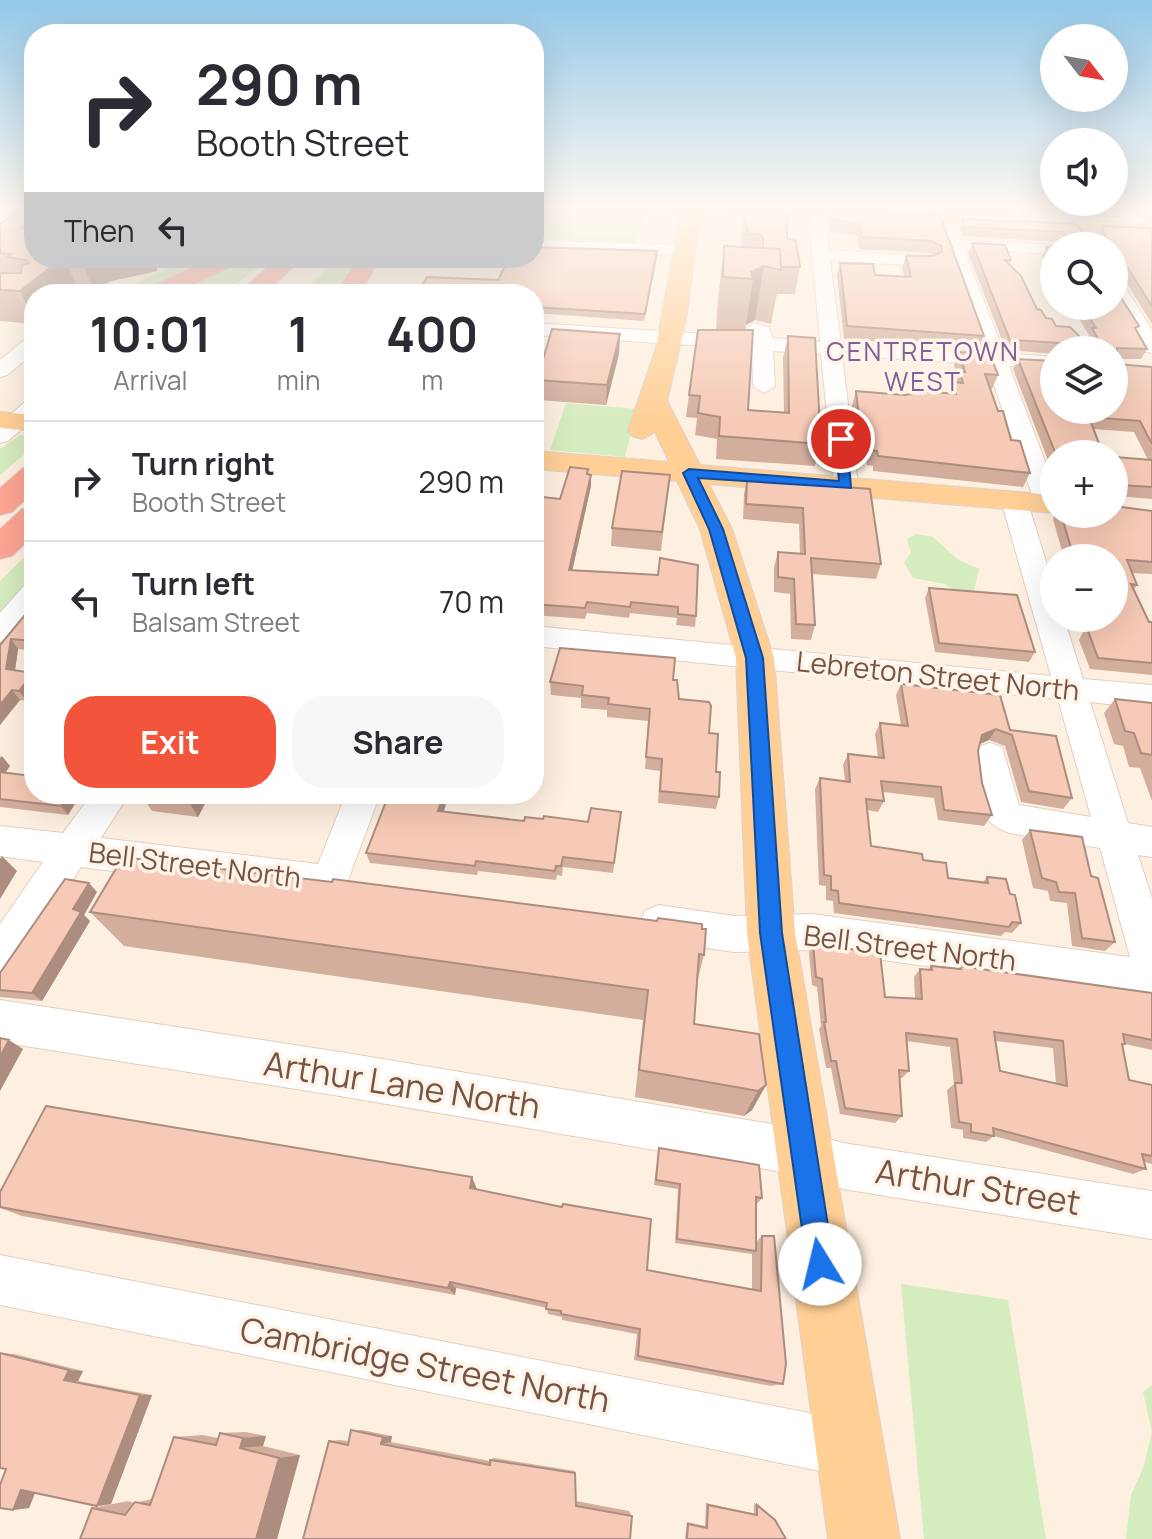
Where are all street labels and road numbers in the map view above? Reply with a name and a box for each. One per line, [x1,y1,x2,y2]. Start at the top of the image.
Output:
street label: Lebreton Street North [795,641,1081,709]
street label: Bell Street North [87,832,304,896]
street label: Bell Street North [802,915,1019,979]
street label: Arthur Lane North [261,1039,544,1129]
street label: Arthur Street [872,1147,1084,1225]
street label: Cambridge Street North [237,1306,614,1422]

